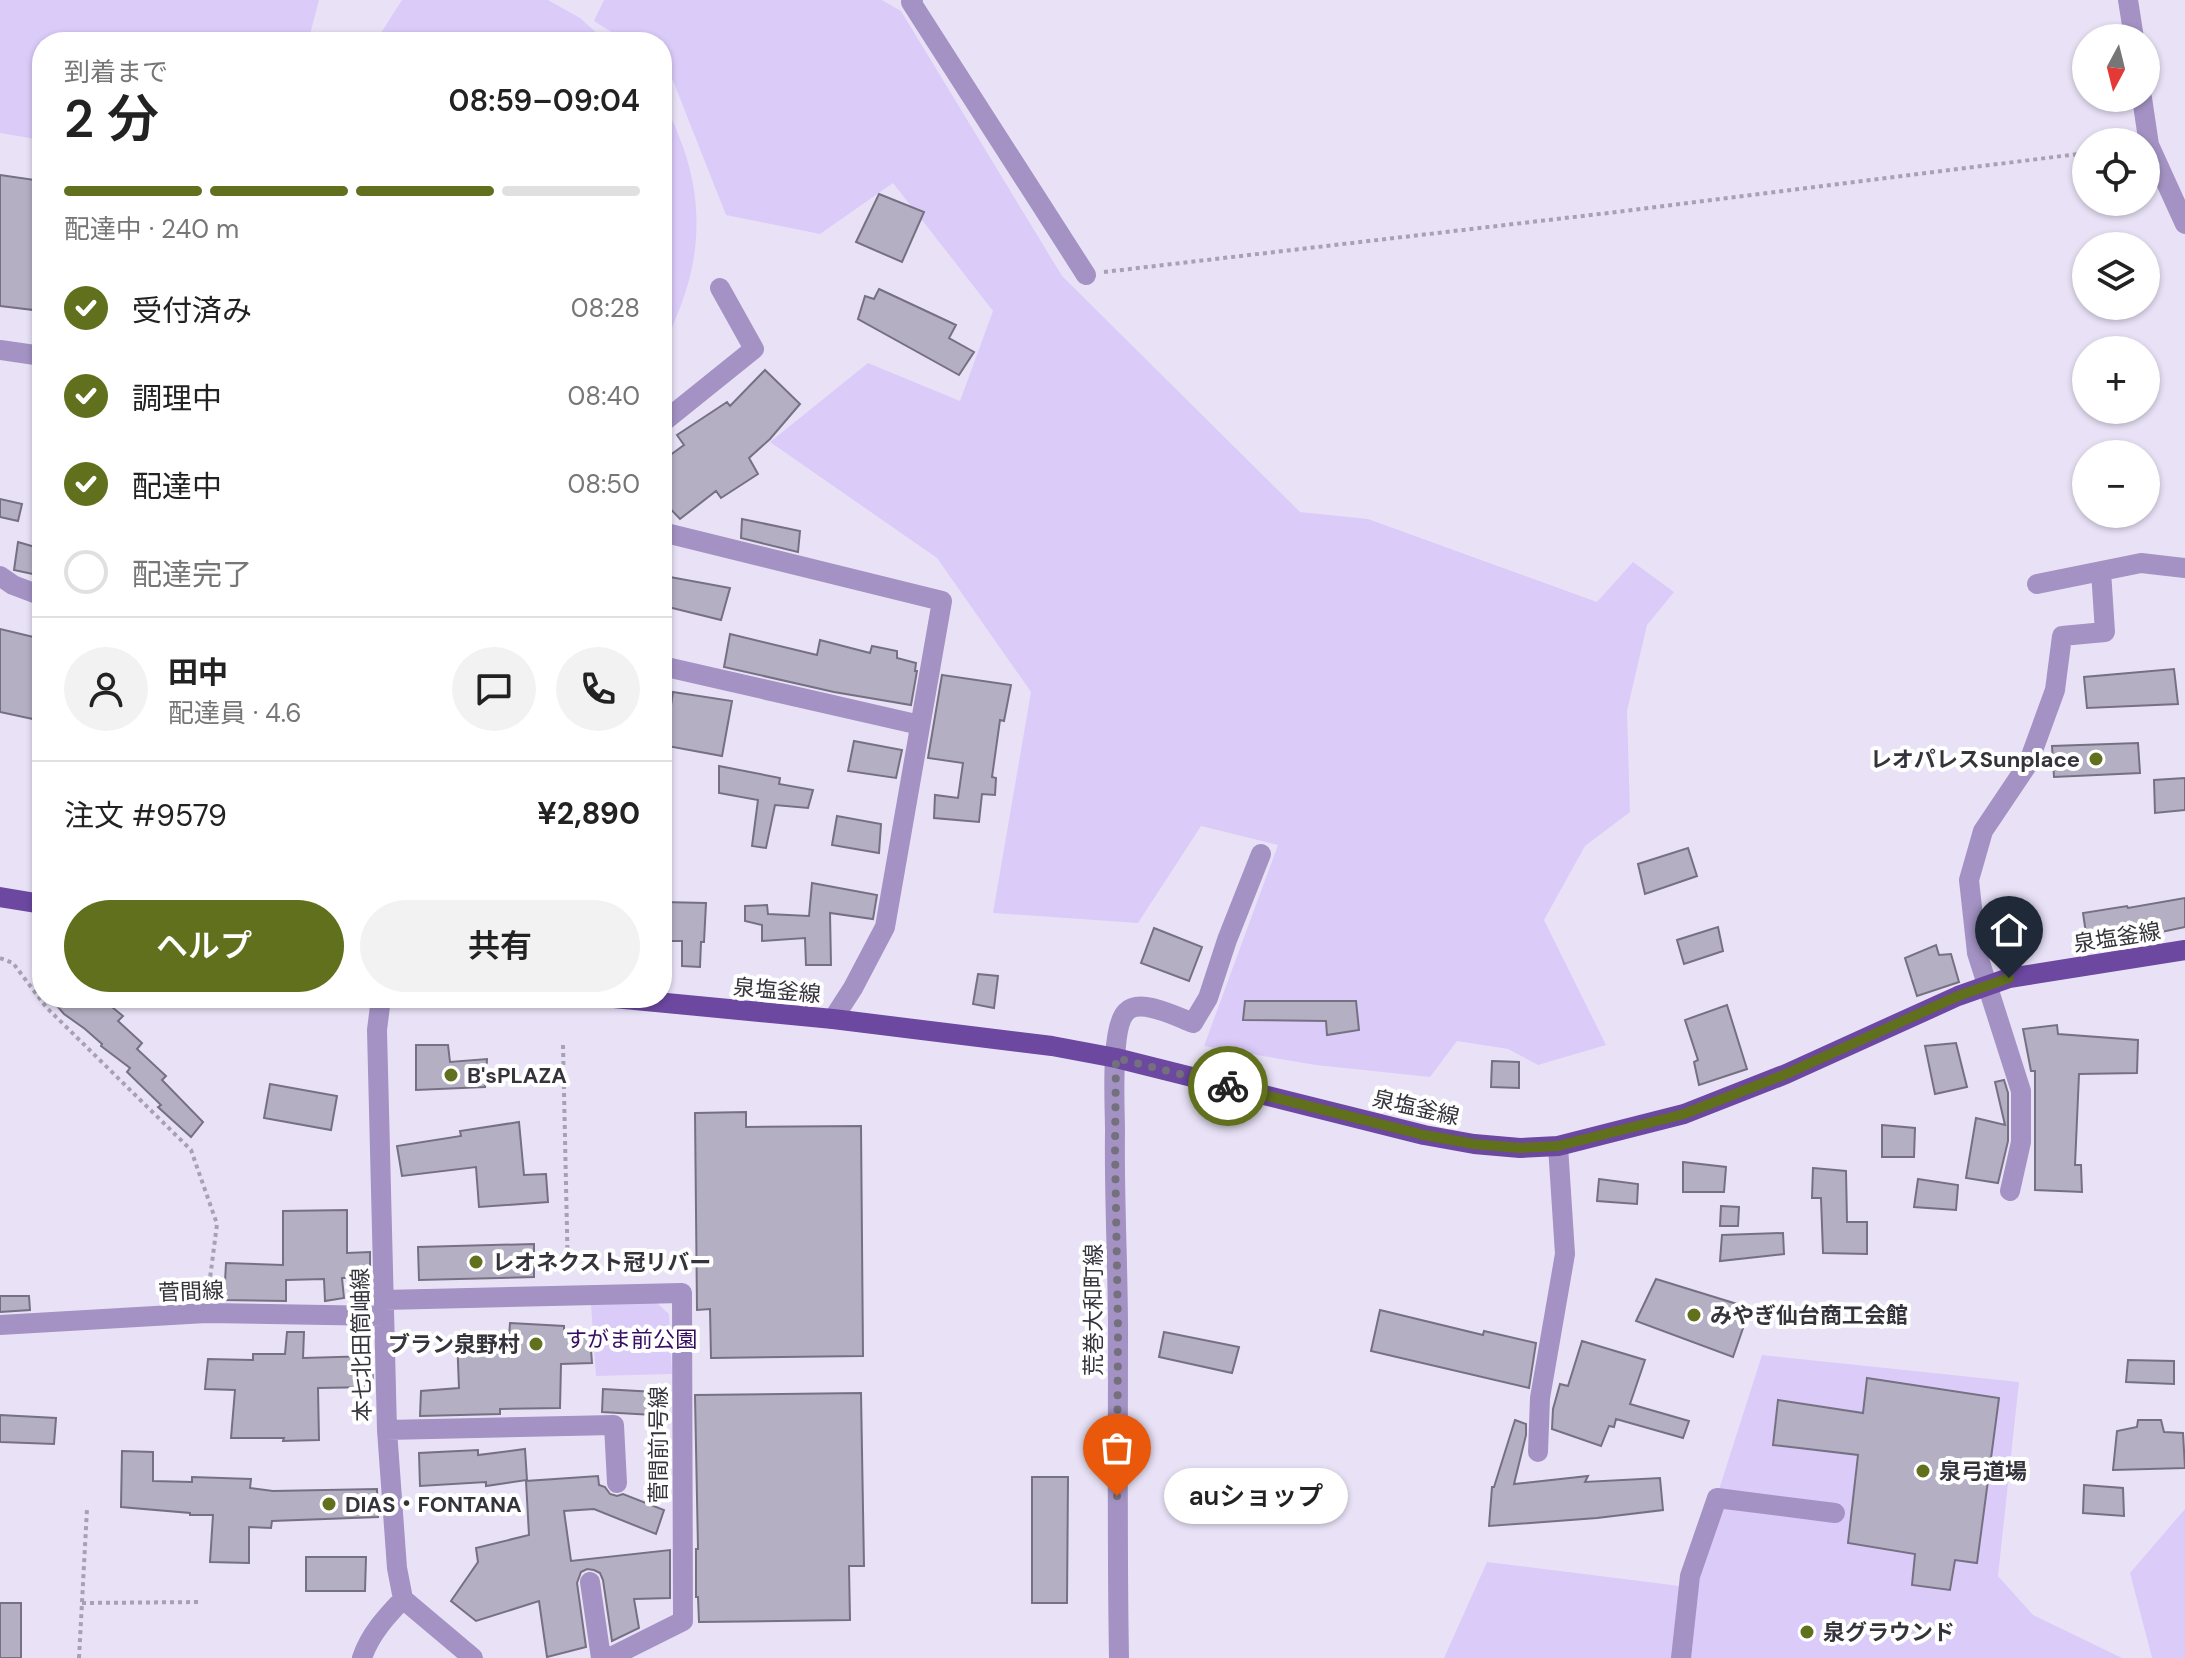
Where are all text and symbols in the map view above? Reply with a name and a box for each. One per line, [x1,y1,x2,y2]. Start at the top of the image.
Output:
north arrow [2072,24,2160,112]
map controls [2072,24,2160,528]
text: 到着まで [64,55,168,89]
text: 08:59–09:04 [449,81,640,120]
text: 2 分 [64,85,159,153]
button: locate [2072,128,2160,216]
text: 配達中 · 240 m [64,212,239,246]
button: layers [2072,232,2160,320]
icon: check [64,286,108,330]
text: 受付済み [132,291,252,330]
text: 08:28 [571,291,640,325]
button: + [2072,336,2160,424]
icon: check [64,374,108,418]
text: 調理中 [132,379,222,418]
text: 08:40 [568,379,640,413]
button: − [2072,440,2160,528]
icon: check [64,462,108,506]
text: 配達中 [132,467,222,506]
text: 08:50 [568,467,640,501]
text: 配達完了 [132,555,252,594]
button: person [64,647,148,731]
button: chat [452,647,536,731]
button: phone [556,647,640,731]
text: 田中 [168,653,228,692]
text: 配達員 · 4.6 [168,696,301,730]
place label: レオパレスSunplace [1870,745,2080,774]
marker: レオパレスSunplace [2087,750,2105,768]
text: ¥2,890 [537,794,640,833]
text: 注文 #9579 [64,796,227,835]
pin [1975,896,2043,978]
button: ヘルプ [64,900,344,992]
button: 共有 [360,900,640,992]
icon: home [1987,908,2031,952]
street label: 泉塩釜線 [2071,916,2163,959]
street label: 泉塩釜線 [732,972,822,1009]
courier [1188,1046,1268,1126]
place label: B'sPLAZA [467,1061,567,1090]
icon: bike [1206,1064,1250,1108]
marker: B'sPLAZA [442,1066,460,1084]
street label: 泉塩釜線 [1370,1083,1462,1132]
street label: 荒巻大和町線 [1079,1244,1108,1376]
place label: レオネクスト冠リバー [492,1248,711,1277]
marker: レオネクスト冠リバー [467,1253,485,1271]
street label: 本七北田筒岫線 [346,1268,377,1422]
street label: 菅間線 [158,1276,225,1307]
place label: みやぎ仙台商工会館 [1710,1301,1908,1330]
marker: みやぎ仙台商工会館 [1685,1306,1703,1324]
park label: すがま前公園 [565,1325,697,1354]
place label: ブラン泉野村 [388,1330,520,1359]
marker: ブラン泉野村 [527,1335,545,1353]
street label: 菅間前1号線 [644,1387,673,1503]
pin [1083,1414,1151,1496]
icon: bag [1095,1426,1139,1470]
place label: 泉弓道場 [1939,1457,2027,1486]
marker: 泉弓道場 [1914,1462,1932,1480]
callout: auショップ [1165,1468,1349,1524]
text: auショップ [1189,1479,1323,1513]
place label: DIAS・FONTANA [345,1490,522,1519]
marker: DIAS・FONTANA [320,1495,338,1513]
place label: 泉グラウンド [1823,1618,1955,1647]
marker: 泉グラウンド [1798,1623,1816,1641]

